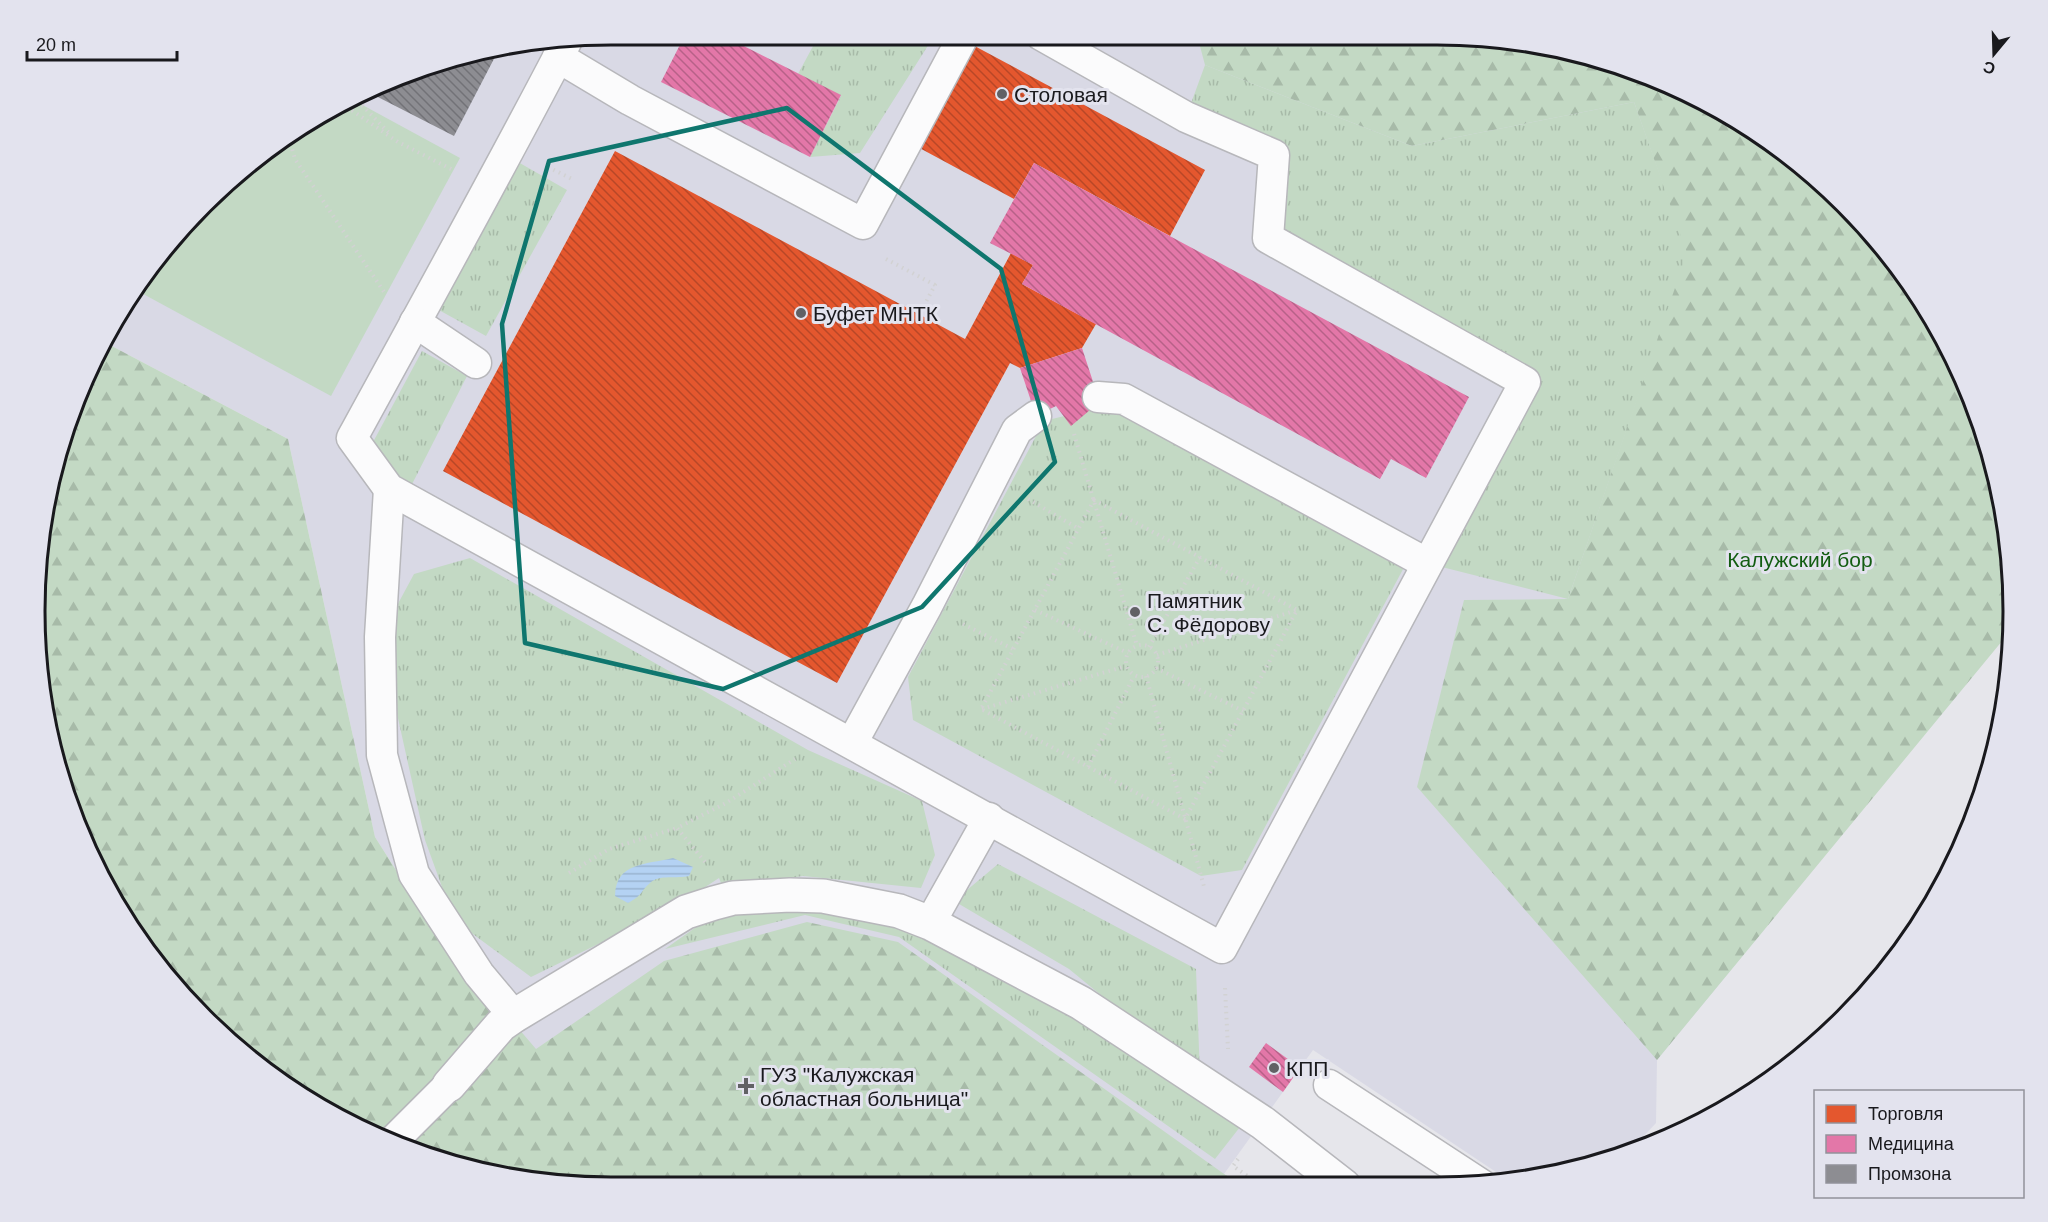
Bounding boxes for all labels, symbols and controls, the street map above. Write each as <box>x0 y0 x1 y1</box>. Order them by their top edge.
scale bar <box>27 24 177 62</box>
north arrow <box>1964 24 2024 84</box>
text: 20 m <box>36 35 76 55</box>
text: С <box>1981 58 1998 78</box>
place label: Столовая <box>1014 83 1108 106</box>
marker: Столовая <box>995 87 1009 101</box>
place label: Буфет МНТК <box>813 302 939 325</box>
marker: Буфет МНТК <box>794 306 808 320</box>
park label: Калужский бор <box>1727 548 1873 571</box>
place label: Памятник С. Фёдорову <box>1147 589 1270 636</box>
marker: Памятник С. Фёдорову <box>1128 605 1142 619</box>
place label: КПП <box>1286 1057 1328 1080</box>
marker: КПП <box>1267 1061 1281 1075</box>
place label: ГУЗ "Калужская областная больница" <box>760 1063 968 1110</box>
marker: ГУЗ "Калужская областная больница" <box>737 1077 755 1095</box>
legend <box>1814 1090 2024 1198</box>
text: Торговля <box>1868 1104 1943 1124</box>
text: Медицина <box>1868 1134 1955 1154</box>
text: Промзона <box>1868 1164 1952 1184</box>

